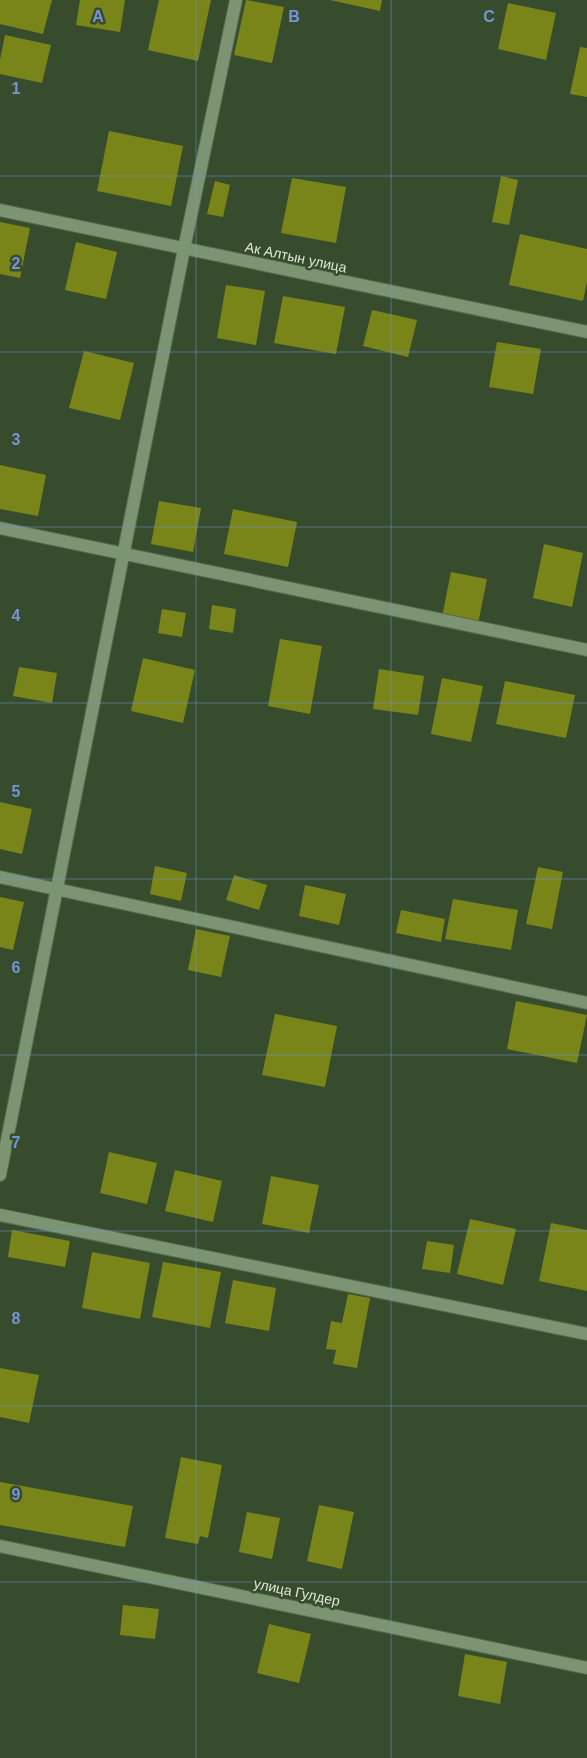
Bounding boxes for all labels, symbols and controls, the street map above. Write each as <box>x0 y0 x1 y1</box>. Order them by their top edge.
text: A <box>92 8 104 25</box>
text: B <box>288 8 300 25</box>
text: C <box>483 8 495 25</box>
text: 1 <box>12 80 21 97</box>
street label: Ак Алтын улица <box>244 238 348 276</box>
text: 2 <box>12 255 21 272</box>
text: 3 <box>12 431 21 448</box>
text: 4 <box>12 607 21 624</box>
text: 5 <box>12 783 21 800</box>
text: 6 <box>12 959 21 976</box>
text: 7 <box>12 1134 21 1151</box>
text: 8 <box>12 1310 21 1327</box>
text: 9 <box>12 1486 21 1503</box>
street label: улица Гулдер <box>252 1575 342 1609</box>

